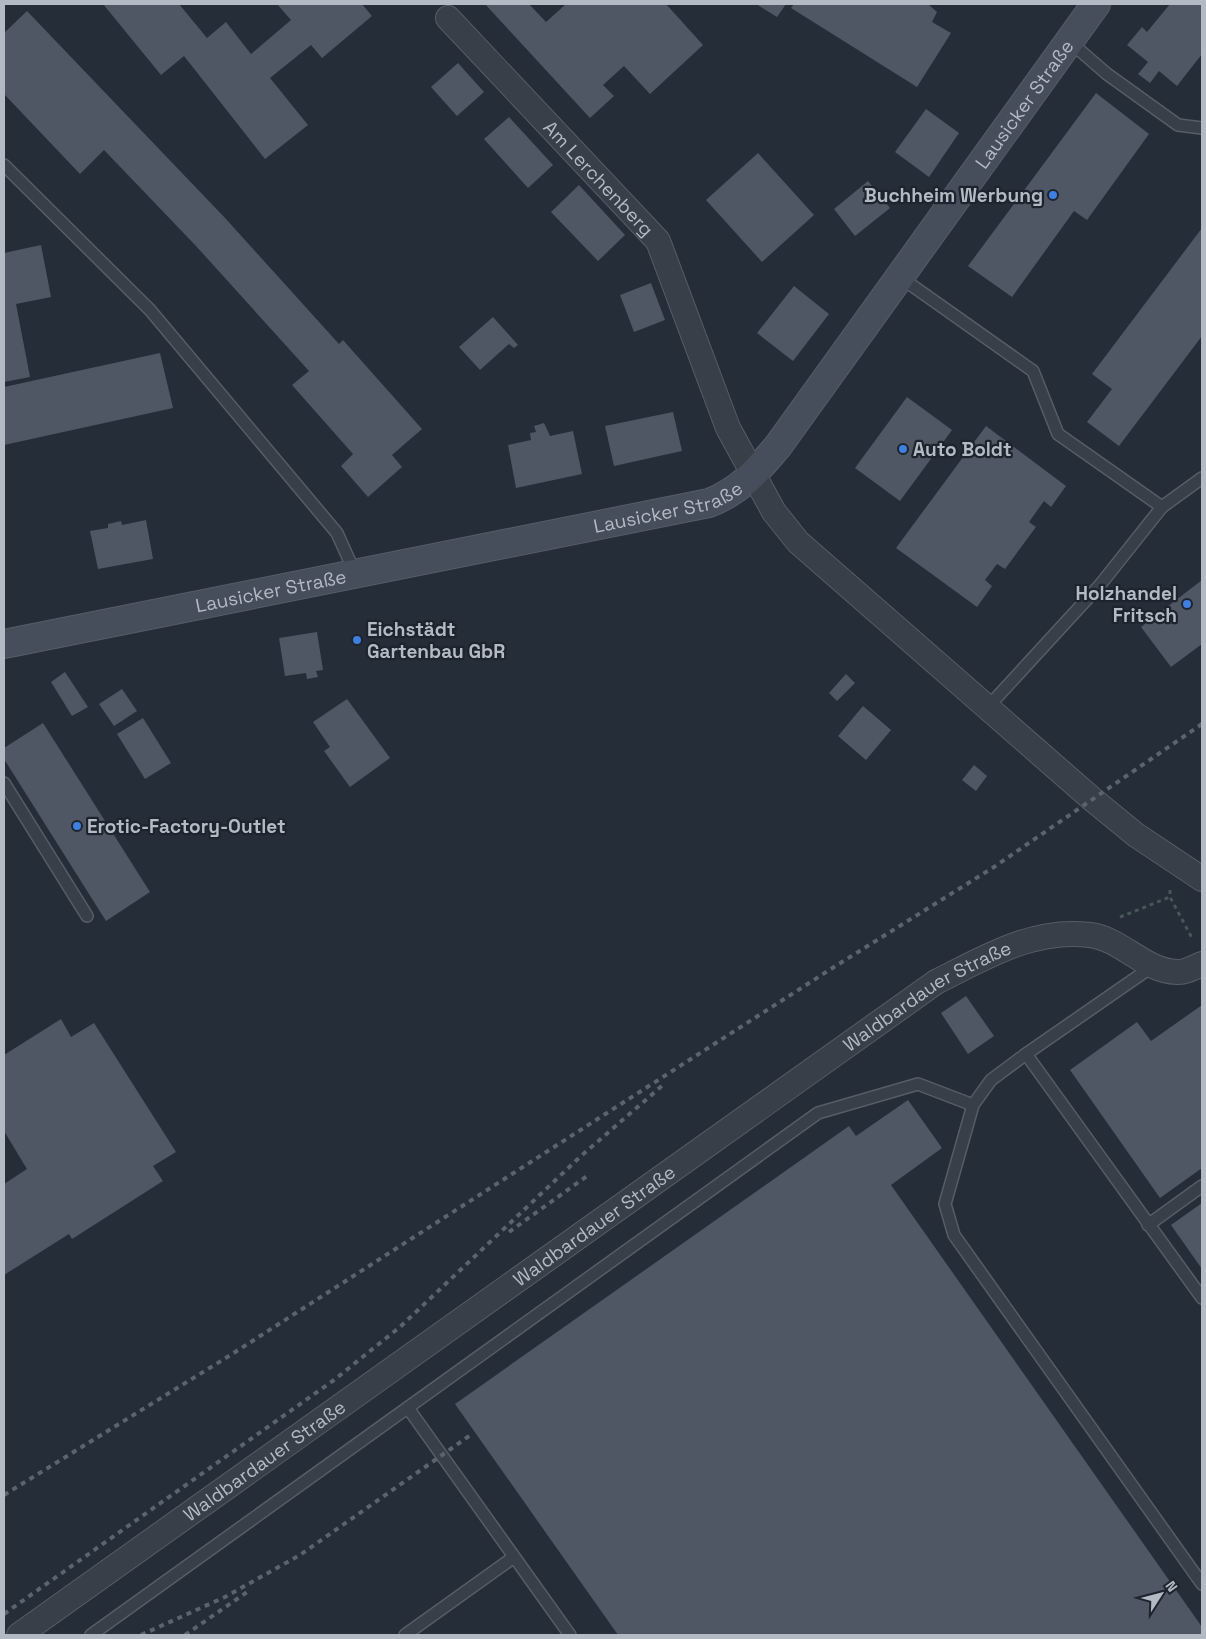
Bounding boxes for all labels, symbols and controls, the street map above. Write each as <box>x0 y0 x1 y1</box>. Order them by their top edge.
street label: Lausicker Straße <box>970 35 1079 174</box>
street label: Am Lerchenberg <box>538 115 659 242</box>
place label: Buchheim Werbung <box>864 183 1043 208</box>
marker: Buchheim Werbung <box>1047 189 1059 201</box>
place label: Auto Boldt <box>913 437 1012 462</box>
marker: Auto Boldt <box>897 443 909 455</box>
street label: Lausicker Straße <box>591 476 748 539</box>
street label: Lausicker Straße <box>193 564 348 618</box>
place label: Holzhandel Fritsch <box>1075 581 1177 628</box>
marker: Holzhandel Fritsch <box>1181 598 1193 610</box>
place label: Eichstädt Gartenbau GbR <box>367 617 505 664</box>
marker: Eichstädt Gartenbau GbR <box>351 634 363 646</box>
place label: Erotic-Factory-Outlet <box>87 814 286 839</box>
marker: Erotic-Factory-Outlet <box>71 820 83 832</box>
street label: Waldbardauer Straße <box>838 935 1015 1057</box>
street label: Waldbardauer Straße <box>508 1160 680 1292</box>
street label: Waldbardauer Straße <box>178 1394 351 1527</box>
north arrow <box>1136 1569 1186 1619</box>
text: N <box>1161 1577 1182 1595</box>

